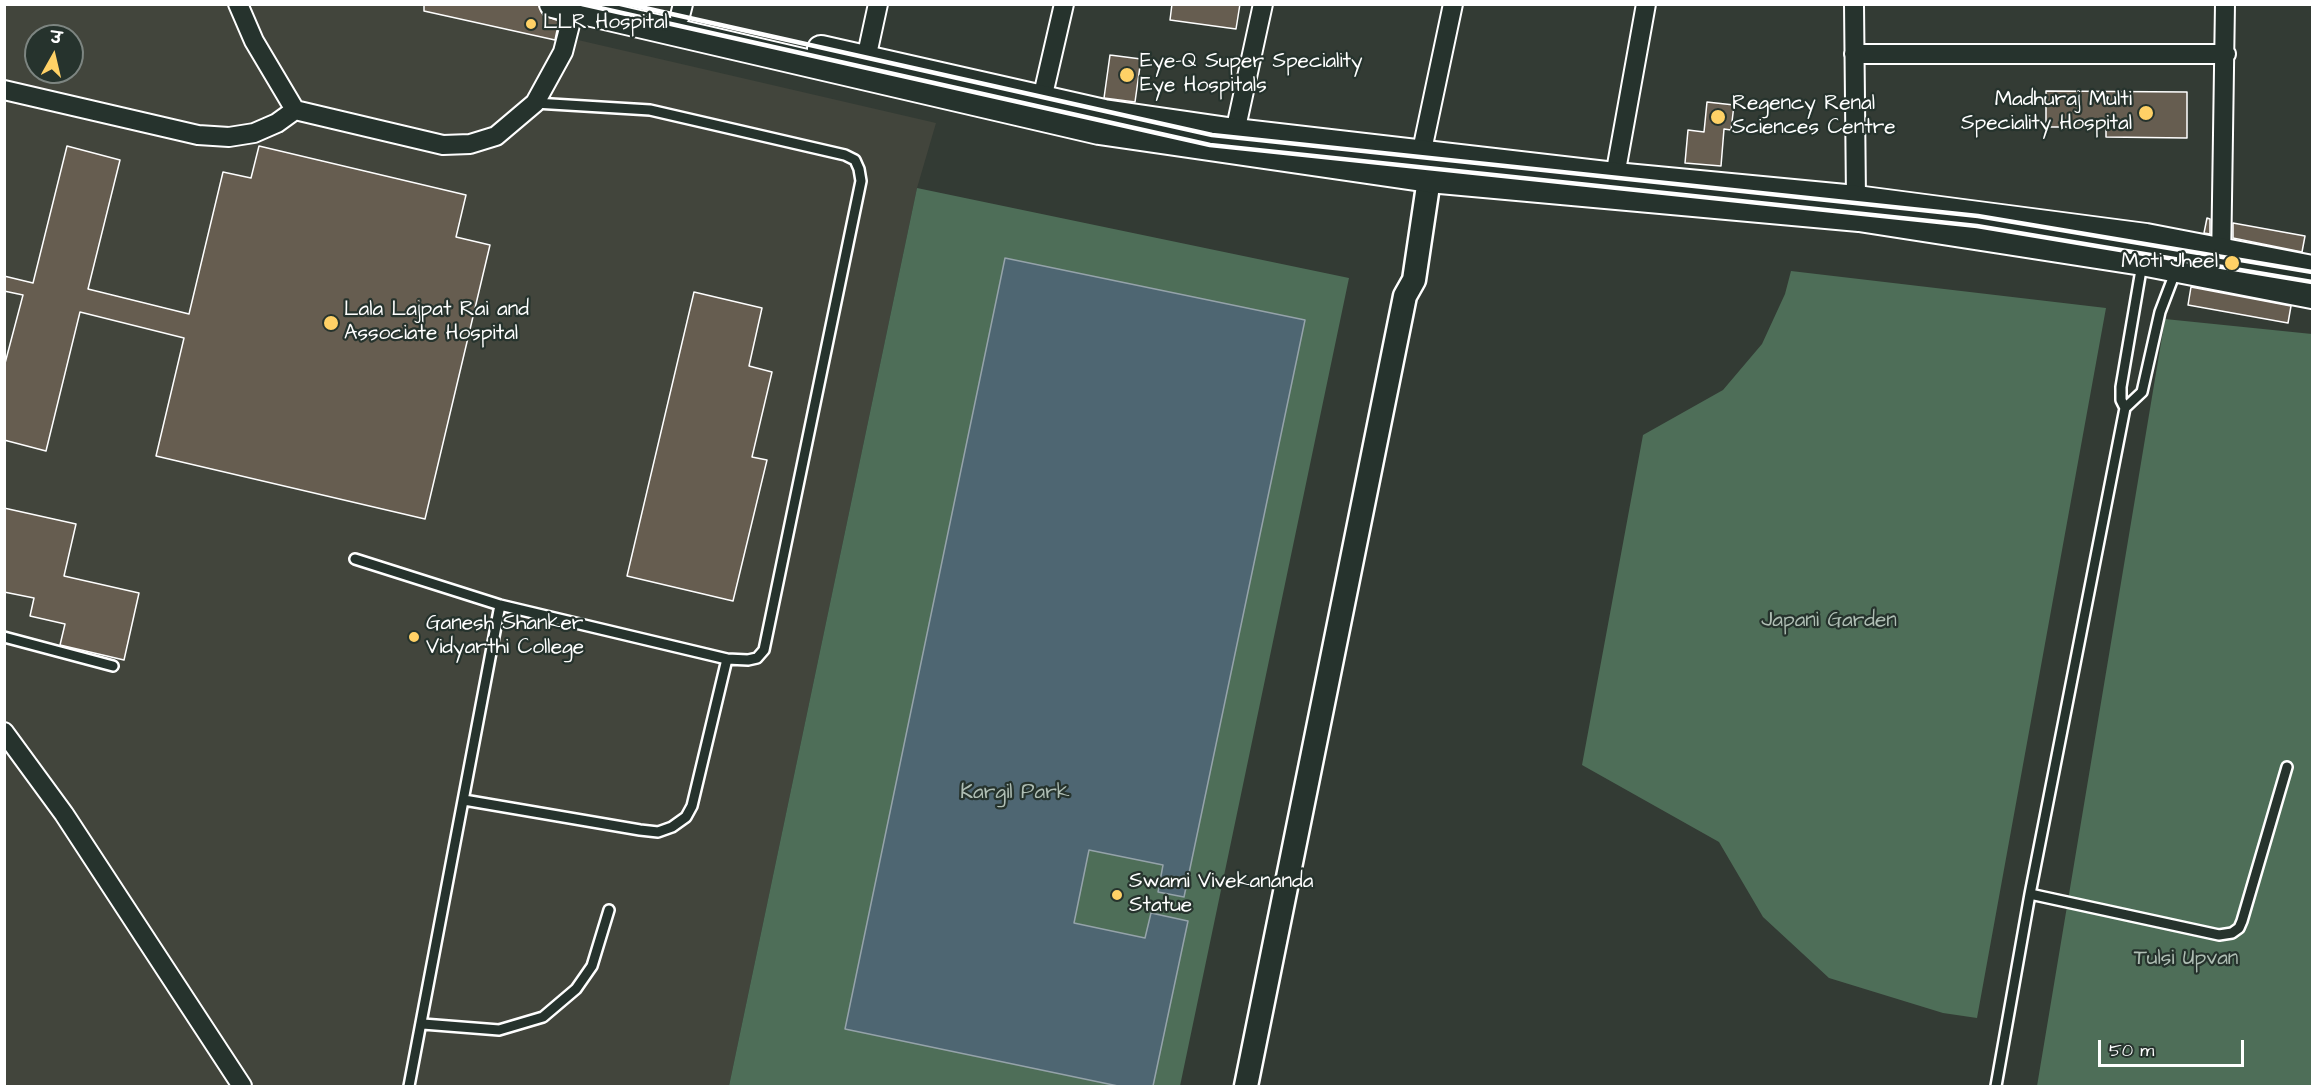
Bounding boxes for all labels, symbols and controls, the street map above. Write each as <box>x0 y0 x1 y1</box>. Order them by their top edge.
place label: LLR Hospital <box>543 11 668 37</box>
marker: LLR Hospital <box>524 17 538 31</box>
north arrow <box>24 24 84 84</box>
text: उ <box>49 27 63 50</box>
place label: Eye-Q Super Speciality Eye Hospitals <box>1140 50 1363 100</box>
marker: Eye-Q Super Speciality Eye Hospitals <box>1118 66 1136 84</box>
place label: Madhuraj Multi Speciality Hospital <box>1961 88 2132 138</box>
place label: Regency Renal Sciences Centre <box>1732 92 1896 142</box>
marker: Madhuraj Multi Speciality Hospital <box>2137 104 2155 122</box>
marker: Regency Renal Sciences Centre <box>1709 108 1727 126</box>
place label: Moti Jheel <box>2121 250 2218 276</box>
marker: Moti Jheel <box>2223 254 2241 272</box>
place label: Lala Lajpat Rai and Associate Hospital <box>344 298 529 348</box>
marker: Lala Lajpat Rai and Associate Hospital <box>322 314 340 332</box>
park label: Japani Garden <box>1761 609 1897 635</box>
place label: Ganesh Shanker Vidyarthi College <box>426 612 584 662</box>
marker: Ganesh Shanker Vidyarthi College <box>407 630 421 644</box>
park label: Kargil Park <box>960 781 1070 807</box>
place label: Swami Vivekananda Statue <box>1129 870 1313 920</box>
marker: Swami Vivekananda Statue <box>1110 888 1124 902</box>
park label: Tulsi Upvan <box>2134 947 2238 973</box>
scale bar <box>2101 1028 2246 1066</box>
text: 50 m <box>2109 1038 2154 1063</box>

